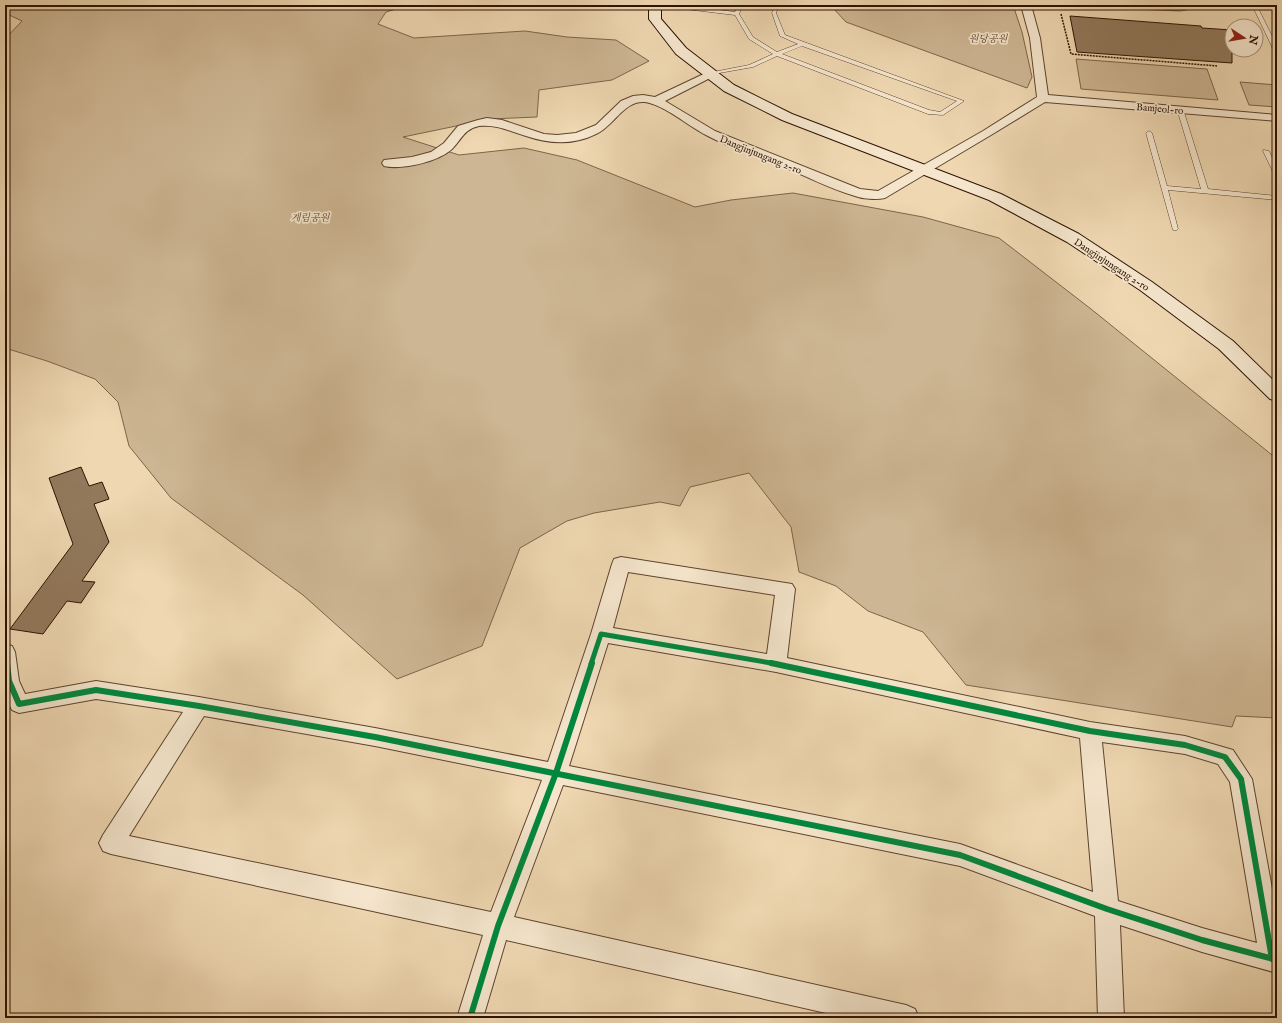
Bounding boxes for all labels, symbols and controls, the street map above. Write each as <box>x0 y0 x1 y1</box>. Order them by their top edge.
north arrow <box>1224 18 1264 58</box>
park label: 원당공원 <box>969 33 1009 46</box>
text: N <box>1245 33 1261 46</box>
street label: Bamjeol-ro <box>1136 101 1185 118</box>
street label: Dangjinjungang 2-ro <box>717 133 804 178</box>
park label: 계림공원 <box>291 212 331 225</box>
street label: Dangjinjungang 2-ro <box>1071 236 1152 295</box>

